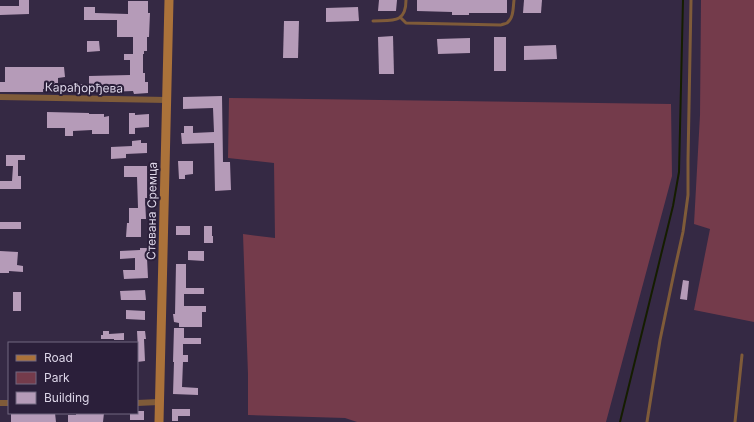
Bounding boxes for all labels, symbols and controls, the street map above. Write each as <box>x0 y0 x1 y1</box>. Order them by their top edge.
street label: Карађорђева <box>45 79 123 96</box>
street label: Стевана Сремца <box>143 162 160 260</box>
legend <box>8 342 138 414</box>
text: Road <box>44 350 73 365</box>
text: Park <box>44 370 70 385</box>
text: Building <box>44 390 89 405</box>

